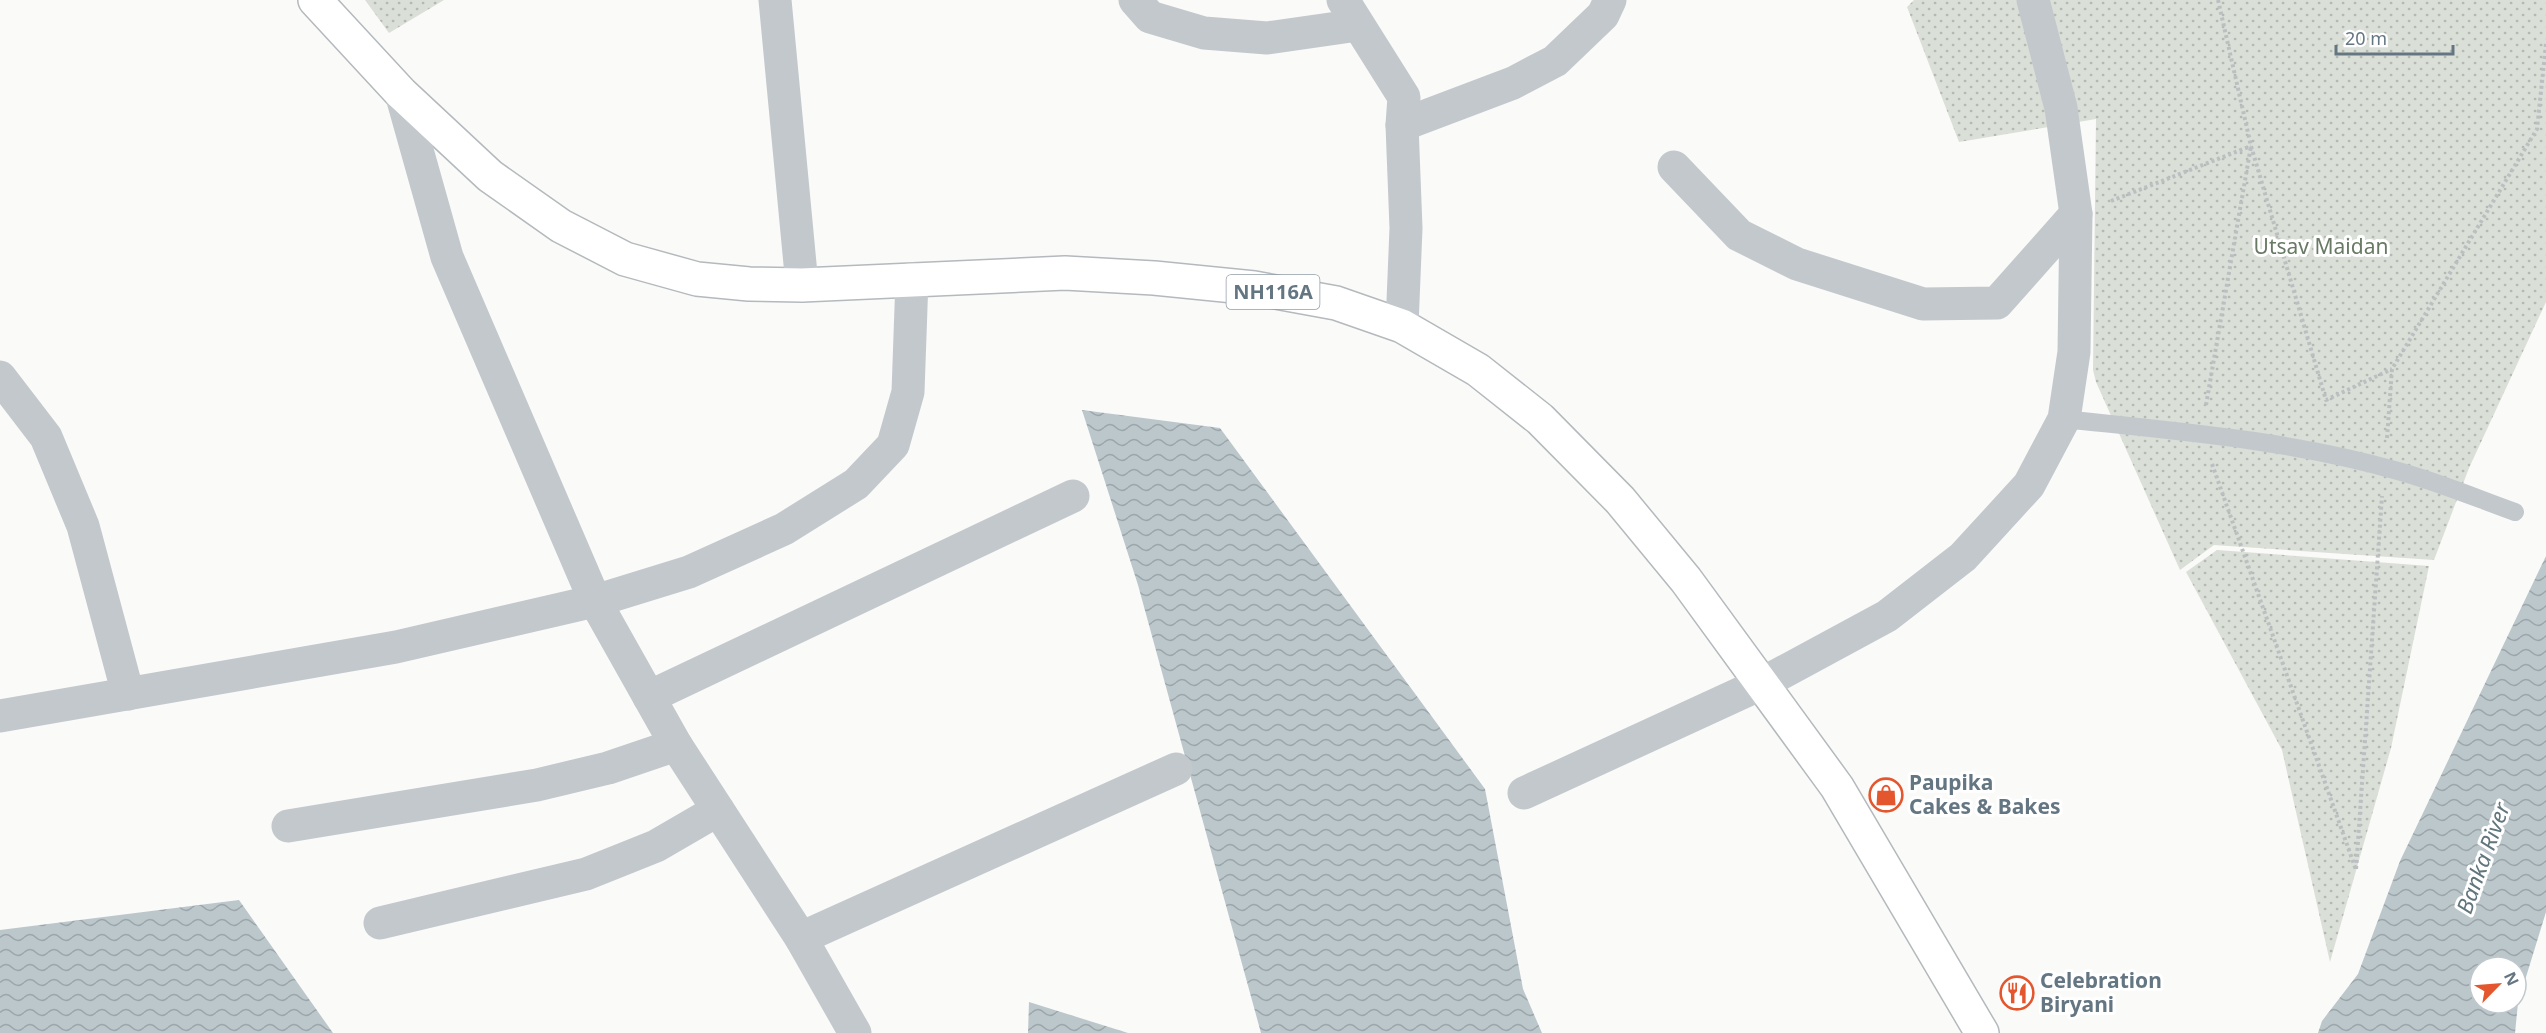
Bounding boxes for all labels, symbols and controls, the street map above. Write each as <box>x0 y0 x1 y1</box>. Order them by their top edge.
scale bar <box>2336 18 2453 56</box>
text: 20 m <box>2345 26 2387 50</box>
park label: Utsav Maidan <box>2254 232 2388 260</box>
road number: NH116A <box>1226 275 1320 309</box>
place label: Paupika Cakes & Bakes <box>1909 768 2060 820</box>
shop icon: Paupika Cakes & Bakes <box>1868 777 1904 813</box>
water label: Banka River <box>2448 797 2516 917</box>
north arrow <box>2468 955 2528 1015</box>
place label: Celebration Biryani <box>2040 966 2162 1018</box>
text: N <box>2499 968 2524 989</box>
restaurant icon: Celebration Biryani <box>1999 975 2035 1011</box>

